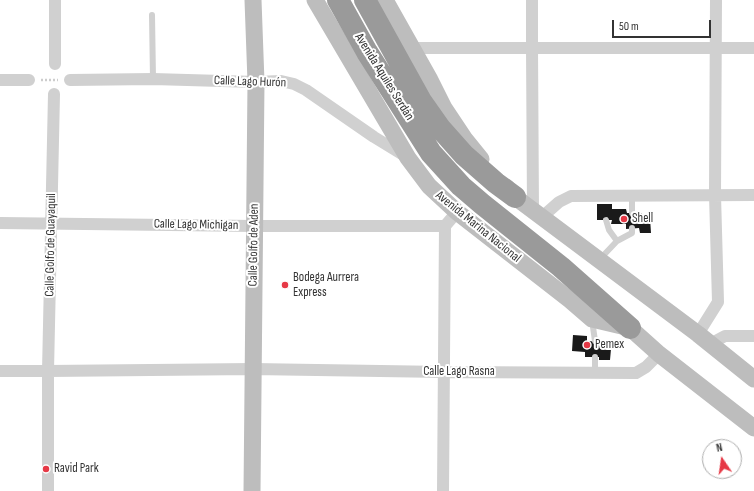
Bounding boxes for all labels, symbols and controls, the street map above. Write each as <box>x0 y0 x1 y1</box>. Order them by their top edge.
scale bar <box>614 12 713 38</box>
text: 50 m <box>619 19 639 34</box>
street label: Avenida Aquiles Serdán <box>351 31 417 123</box>
street label: Calle Lago Hurón <box>214 73 286 91</box>
street label: Avenida Marina Nacional <box>432 188 524 266</box>
street label: Calle Golfo de Guayaquil <box>42 193 60 297</box>
street label: Calle Golfo de Aden <box>245 203 263 287</box>
place label: Shell <box>632 211 653 227</box>
marker: Shell <box>619 214 629 224</box>
street label: Calle Lago Michigan <box>154 216 238 234</box>
place label: Bodega Aurrera Express <box>293 270 359 301</box>
marker: Bodega Aurrera Express <box>280 280 290 290</box>
place label: Pemex <box>595 337 624 353</box>
marker: Pemex <box>582 340 592 350</box>
street label: Calle Lago Rasna <box>423 364 495 380</box>
north arrow <box>702 439 742 479</box>
text: N <box>715 441 724 455</box>
place label: Ravid Park <box>54 461 99 477</box>
marker: Ravid Park <box>41 464 51 474</box>

